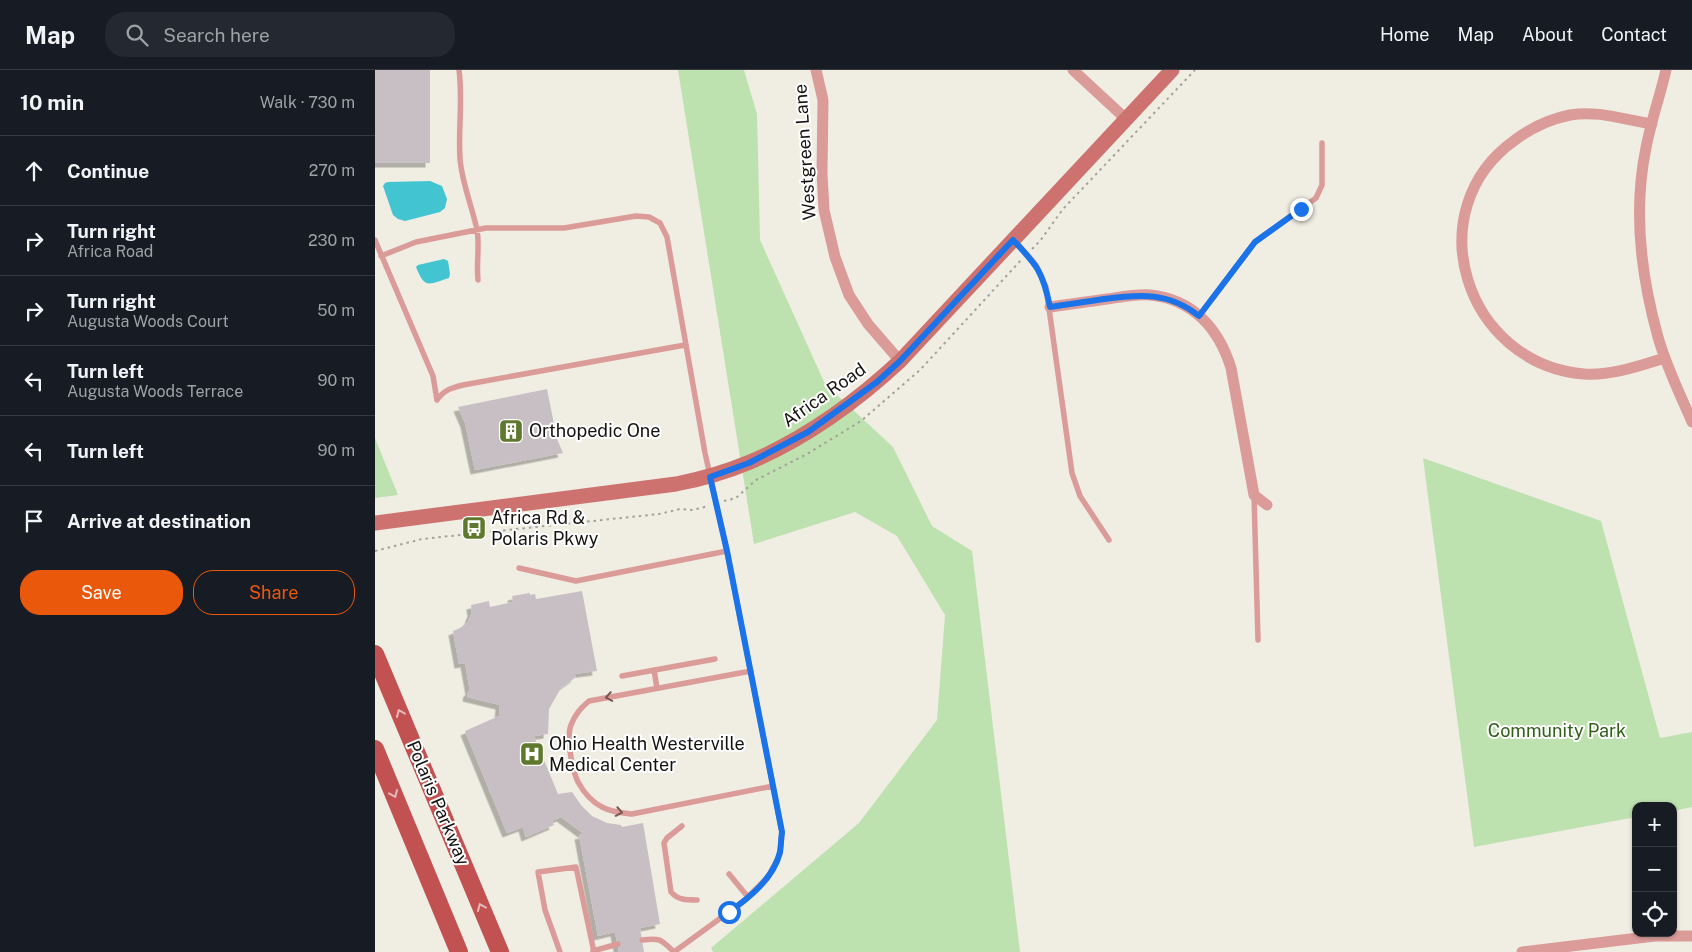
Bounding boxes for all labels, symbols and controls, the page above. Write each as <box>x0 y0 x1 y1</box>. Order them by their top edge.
search box <box>105 12 455 57</box>
text: Map <box>25 21 75 49</box>
icon: search <box>123 21 151 49</box>
text: Search here <box>163 24 270 46</box>
text: Home <box>1380 24 1430 45</box>
text: Map <box>1458 24 1494 45</box>
text: About <box>1522 24 1573 45</box>
text: Contact <box>1601 24 1667 45</box>
street label: Westgreen Lane <box>789 83 820 221</box>
text: 10 min <box>20 90 84 115</box>
text: Walk · 730 m <box>260 93 355 112</box>
icon: ahead <box>20 157 48 185</box>
text: Continue <box>67 160 149 182</box>
text: 270 m <box>309 161 355 180</box>
route end <box>1290 198 1313 221</box>
text: Turn right <box>67 220 156 242</box>
icon: right <box>20 227 48 255</box>
text: 230 m <box>308 231 355 250</box>
text: Africa Road <box>67 242 153 261</box>
text: Turn right <box>67 290 156 312</box>
icon: right <box>20 297 48 325</box>
text: 50 m <box>317 301 355 320</box>
text: Augusta Woods Court <box>67 312 229 331</box>
street label: Africa Road <box>778 358 870 431</box>
text: Turn left <box>67 360 144 382</box>
icon: left <box>20 367 48 395</box>
text: 90 m <box>318 371 355 390</box>
text: Augusta Woods Terrace <box>67 382 243 401</box>
building icon: Orthopedic One <box>498 418 524 444</box>
place label: Orthopedic One <box>529 420 660 441</box>
icon: left <box>20 437 48 465</box>
text: Turn left <box>67 440 144 462</box>
text: 90 m <box>318 441 355 460</box>
icon: arrive <box>20 507 48 535</box>
place label: Africa Rd & Polaris Pkwy <box>491 507 599 549</box>
text: Arrive at destination <box>67 510 251 532</box>
bus stop icon: Africa Rd & Polaris Pkwy <box>461 515 487 541</box>
button: Save <box>20 570 183 615</box>
button: Share <box>193 570 355 615</box>
one-way arrow <box>605 692 614 702</box>
one-way arrow <box>395 709 406 718</box>
park label: Community Park <box>1488 720 1626 741</box>
place label: Ohio Health Westerville Medical Center <box>549 733 745 775</box>
street label: Polaris Parkway <box>403 737 474 869</box>
hospital icon: Ohio Health Westerville Medical Center <box>519 741 545 767</box>
one-way arrow <box>387 789 398 798</box>
map controls <box>1632 802 1677 937</box>
button: + <box>1632 802 1677 847</box>
one-way arrow <box>615 806 624 816</box>
button: − <box>1632 847 1677 892</box>
button: locate <box>1632 892 1677 937</box>
route start <box>718 901 741 924</box>
one-way arrow <box>477 903 487 912</box>

